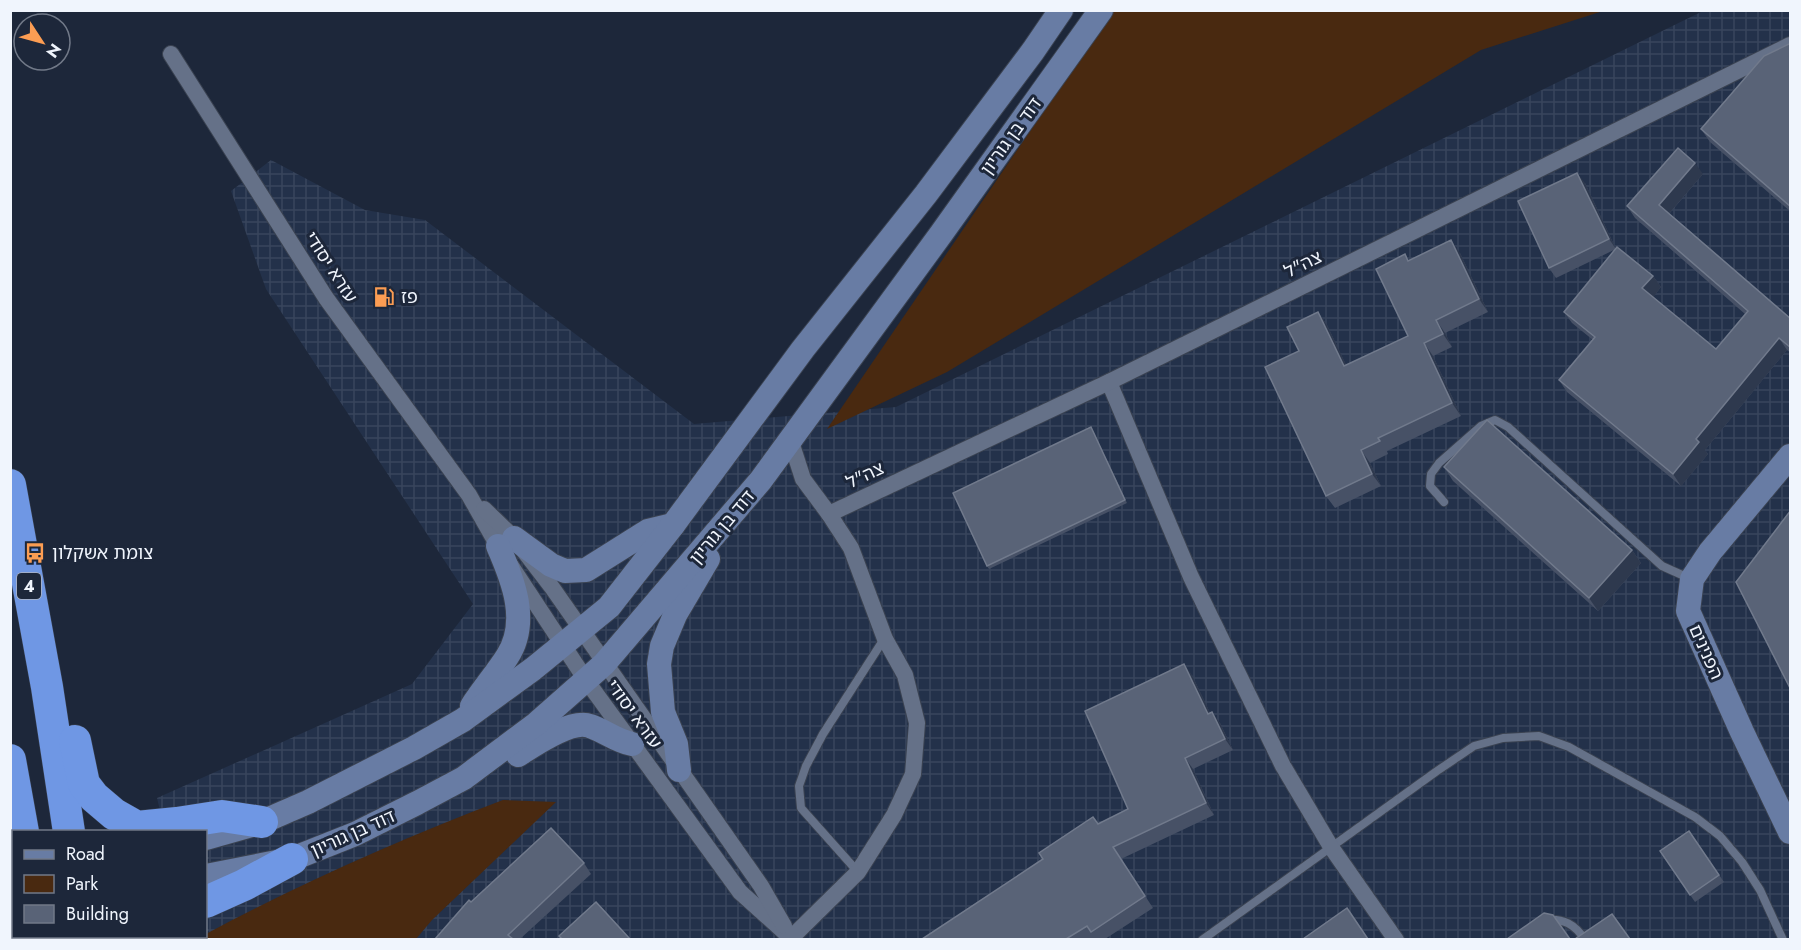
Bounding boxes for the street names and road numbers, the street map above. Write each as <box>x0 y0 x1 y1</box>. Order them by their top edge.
street label: דוד בן גוריון <box>974 92 1048 180</box>
street label: עזרא יסודי <box>298 226 364 308</box>
street label: צה"ל <box>1280 244 1326 284</box>
street label: צה"ל <box>842 455 888 495</box>
street label: דוד בן גוריון <box>683 484 761 570</box>
road number: 4 <box>17 573 41 599</box>
street label: הפנינים <box>1682 620 1730 684</box>
street label: עזרא יסודי <box>600 674 668 754</box>
street label: דוד בן גוריון <box>307 803 400 863</box>

